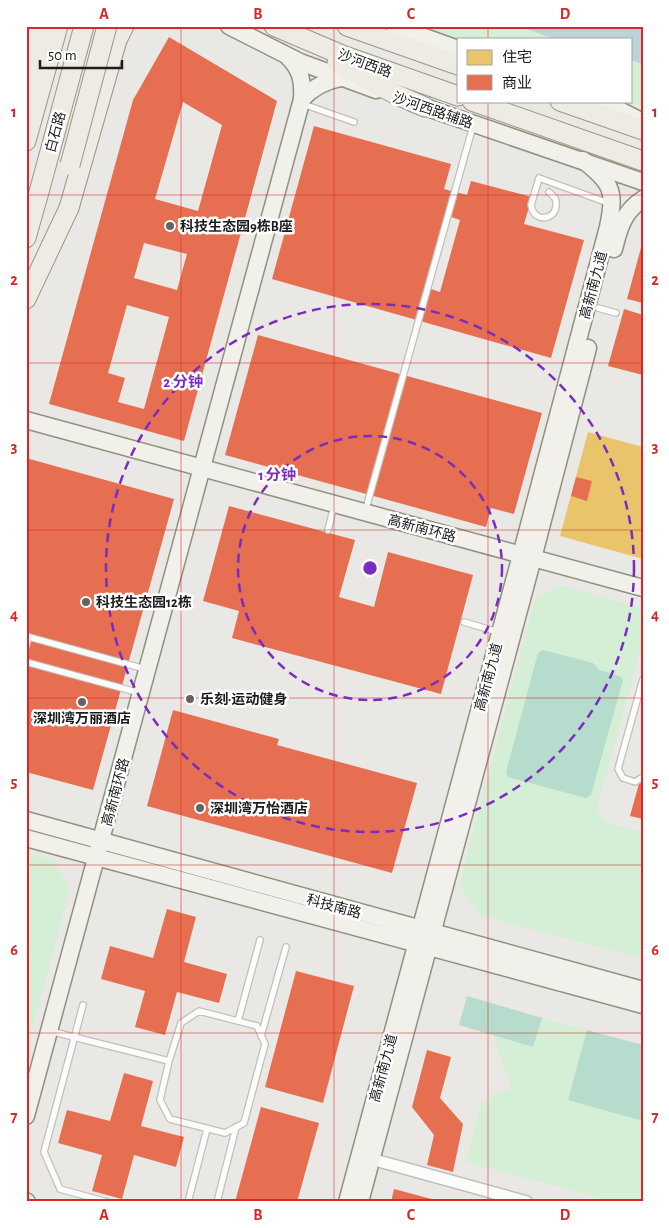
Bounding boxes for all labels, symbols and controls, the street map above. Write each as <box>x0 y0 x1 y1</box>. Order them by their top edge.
text: A <box>99 6 109 22</box>
text: B <box>253 6 263 22</box>
text: C <box>407 6 416 22</box>
text: D <box>560 6 571 22</box>
scale bar <box>40 38 122 70</box>
legend <box>457 38 632 102</box>
street label: 沙河西路 <box>336 47 394 80</box>
text: 50 m <box>48 48 77 63</box>
text: 住宅 <box>502 49 532 65</box>
text: 商业 <box>502 75 532 91</box>
street label: 沙河西路辅路 <box>391 90 475 131</box>
text: 1 <box>11 104 17 120</box>
text: 1 <box>652 104 658 120</box>
street label: 白石路 <box>43 110 68 154</box>
place label: 科技生态园9栋B座 <box>180 218 293 234</box>
marker: 科技生态园9栋B座 <box>164 220 176 232</box>
street label: 高新南九道 <box>577 249 610 321</box>
text: 2 <box>10 272 18 288</box>
text: 2 <box>651 272 659 288</box>
text: 2 分钟 <box>163 374 203 390</box>
text: 3 <box>11 439 18 455</box>
text: 3 <box>652 439 659 455</box>
text: 1 分钟 <box>258 467 296 483</box>
street label: 高新南环路 <box>386 512 458 545</box>
centre of rings <box>361 559 379 577</box>
place label: 科技生态园12栋 <box>96 594 192 610</box>
marker: 科技生态园12栋 <box>80 596 92 608</box>
text: 4 <box>10 607 18 623</box>
text: 4 <box>651 607 659 623</box>
street label: 高新南九道 <box>472 641 505 713</box>
place label: 乐刻·运动健身 <box>200 691 287 707</box>
marker: 乐刻·运动健身 <box>184 693 196 705</box>
marker: 深圳湾万丽酒店 <box>76 696 88 708</box>
place label: 深圳湾万丽酒店 <box>33 710 131 726</box>
street label: 高新南环路 <box>99 756 132 828</box>
text: 5 <box>11 774 18 790</box>
text: 5 <box>652 774 659 790</box>
place label: 深圳湾万怡酒店 <box>210 800 308 816</box>
marker: 深圳湾万怡酒店 <box>194 802 206 814</box>
street label: 科技南路 <box>305 892 363 921</box>
text: 6 <box>10 942 18 958</box>
text: 6 <box>651 942 659 958</box>
street label: 高新南九道 <box>367 1032 400 1104</box>
text: 7 <box>11 1109 18 1125</box>
text: 7 <box>652 1109 659 1125</box>
text: A <box>99 1207 109 1223</box>
text: B <box>253 1207 263 1223</box>
text: C <box>407 1207 416 1223</box>
text: D <box>560 1207 571 1223</box>

